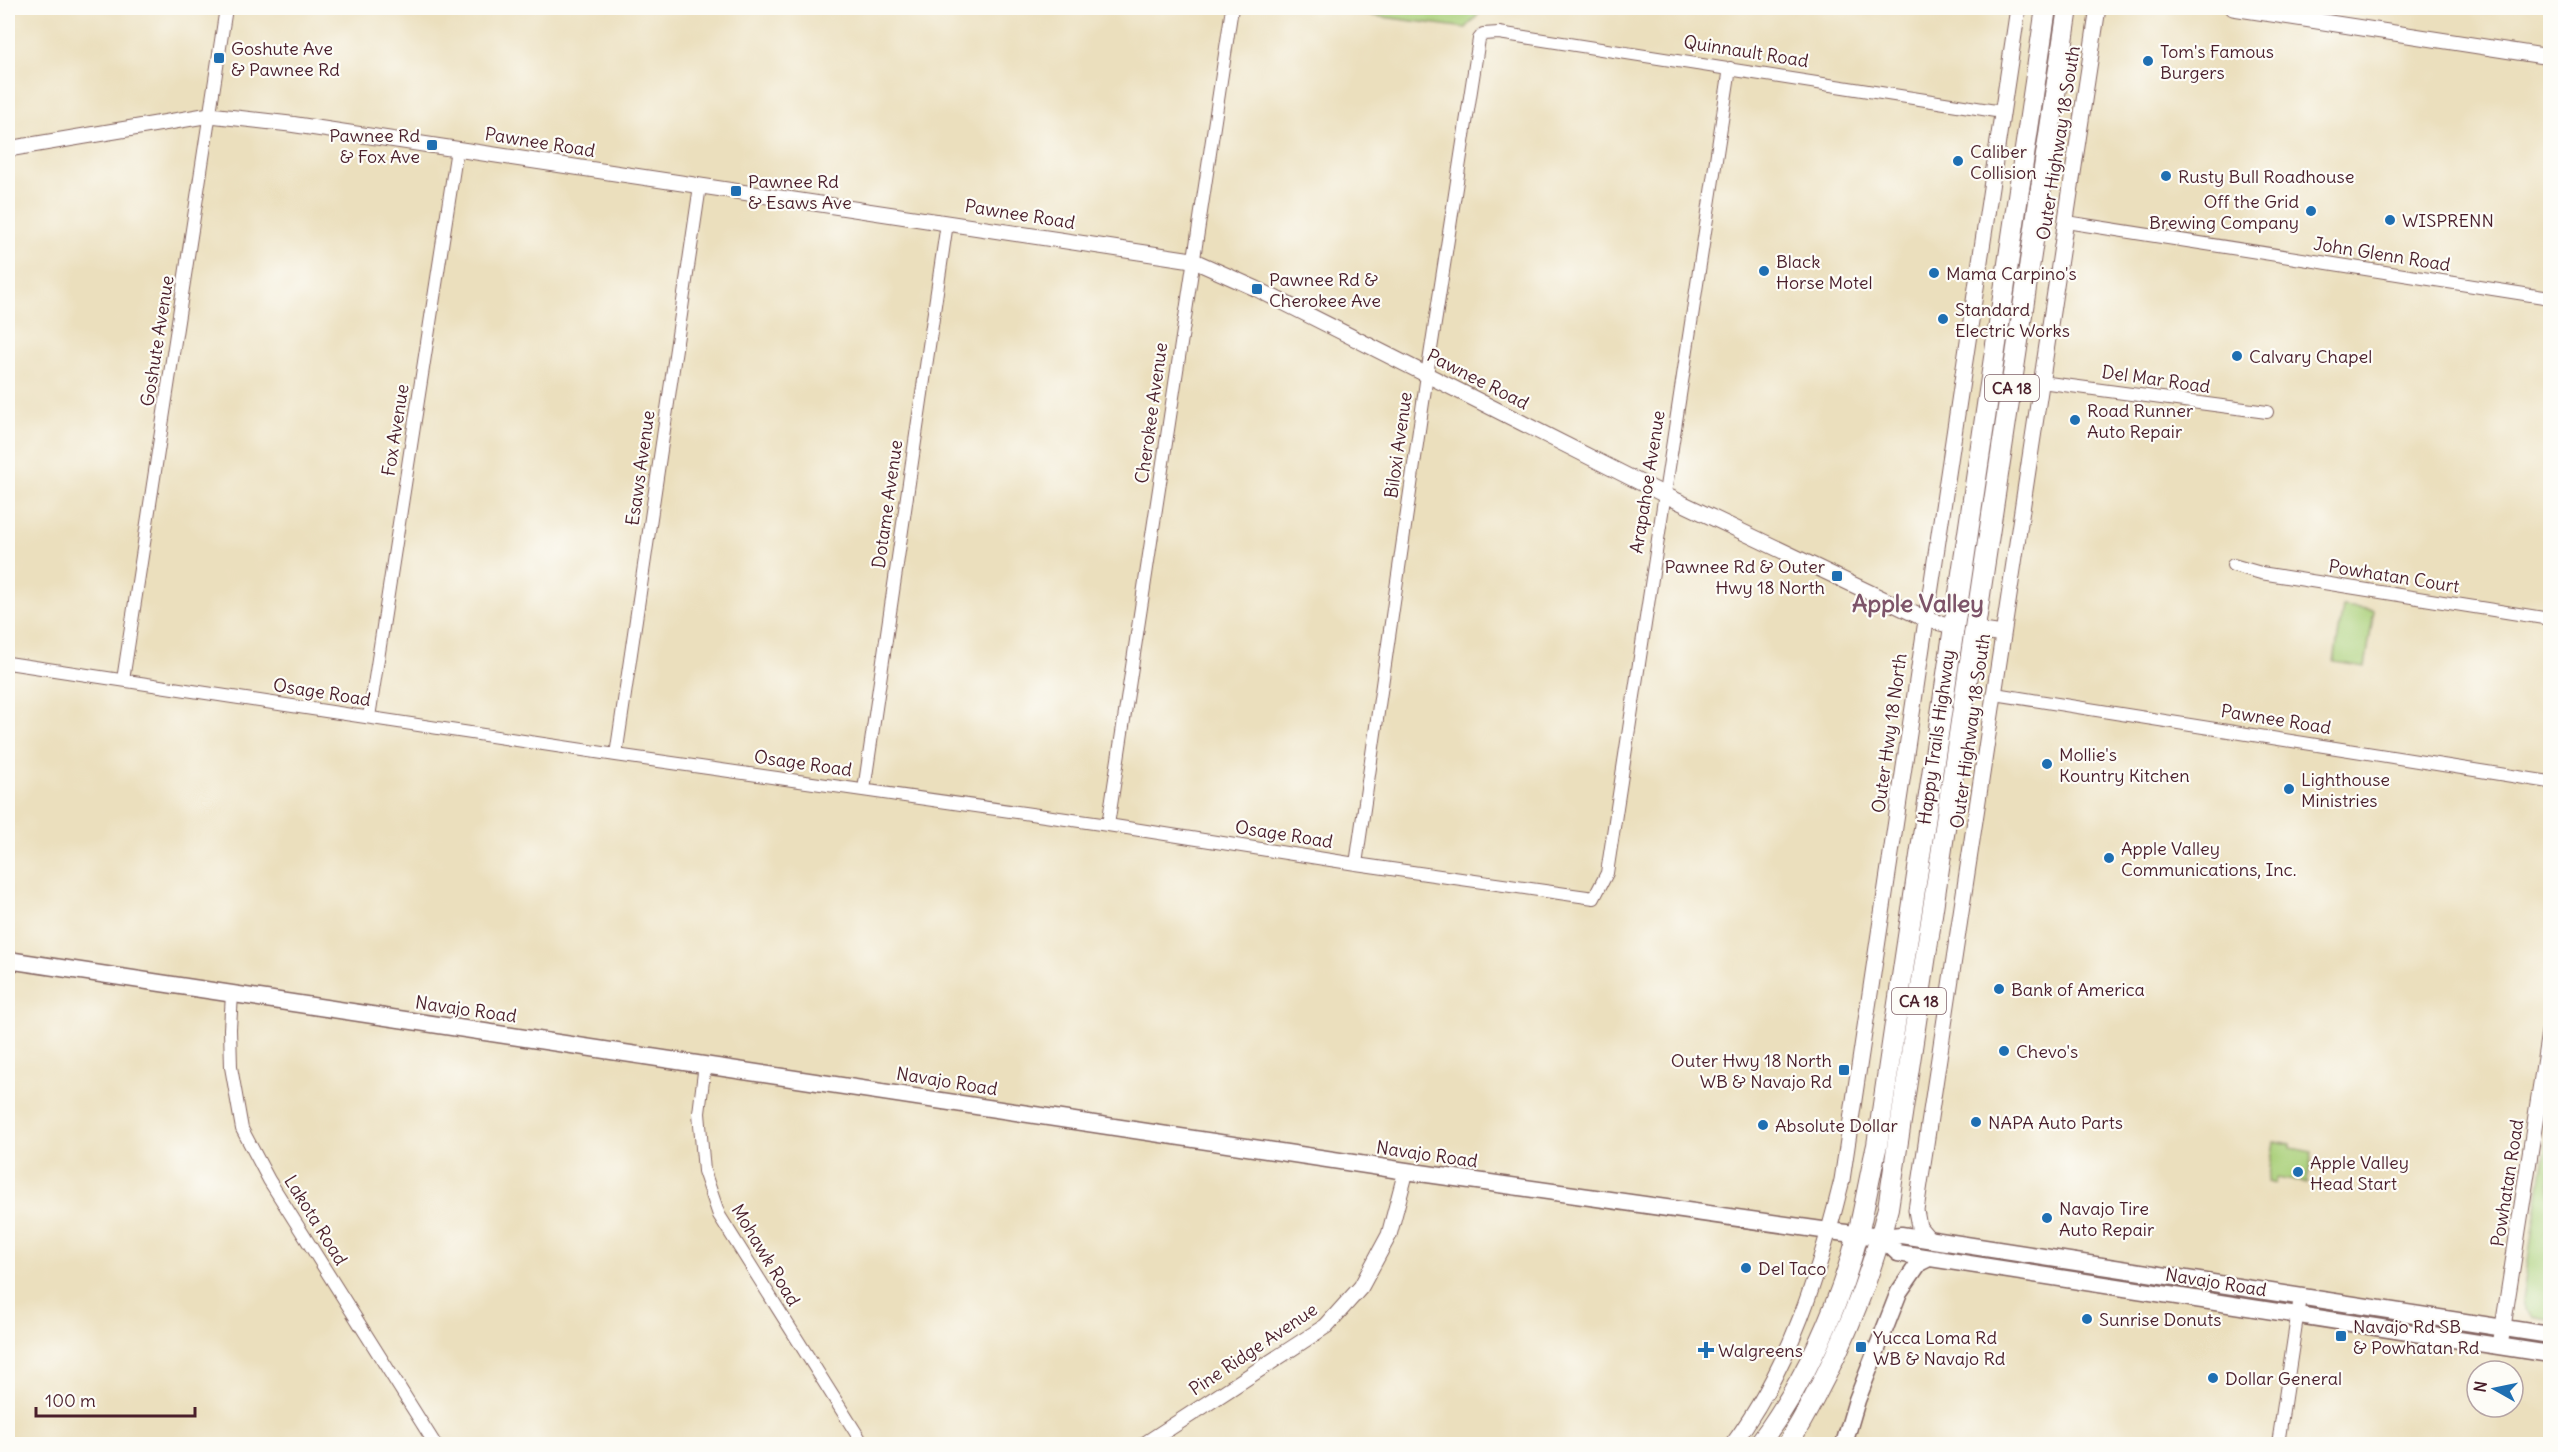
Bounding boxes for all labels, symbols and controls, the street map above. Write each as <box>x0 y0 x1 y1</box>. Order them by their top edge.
street label: Quinnault Road <box>1682 30 1811 72</box>
place label: Goshute Ave & Pawnee Rd <box>231 37 340 81</box>
place label: Tom's Famous Burgers <box>2160 40 2274 84</box>
street label: Outer Highway 18 South <box>2031 44 2085 242</box>
marker: Goshute Ave & Pawnee Rd <box>212 51 226 65</box>
marker: Tom's Famous Burgers <box>2141 54 2155 68</box>
street label: Pawnee Road <box>483 122 597 162</box>
place label: Pawnee Rd & Fox Ave <box>329 124 420 168</box>
marker: Pawnee Rd & Fox Ave <box>425 138 439 152</box>
place label: Caliber Collision <box>1970 140 2037 184</box>
marker: Caliber Collision <box>1951 154 1965 168</box>
place label: Rusty Bull Roadhouse <box>2178 165 2354 188</box>
marker: Rusty Bull Roadhouse <box>2159 169 2173 183</box>
place label: Pawnee Rd & Esaws Ave <box>748 170 852 214</box>
marker: Pawnee Rd & Esaws Ave <box>729 184 743 198</box>
place label: Off the Grid Brewing Company <box>2149 190 2299 234</box>
street label: Pawnee Road <box>963 194 1077 234</box>
marker: Off the Grid Brewing Company <box>2304 204 2318 218</box>
place label: WISPRENN <box>2402 209 2494 232</box>
marker: WISPRENN <box>2383 213 2397 227</box>
street label: John Glenn Road <box>2312 232 2453 276</box>
place label: Black Horse Motel <box>1776 250 1873 294</box>
place label: Mama Carpino's <box>1946 262 2077 285</box>
marker: Black Horse Motel <box>1757 264 1771 278</box>
marker: Mama Carpino's <box>1927 266 1941 280</box>
place label: Pawnee Rd & Cherokee Ave <box>1269 268 1381 312</box>
street label: Goshute Avenue <box>135 274 179 408</box>
marker: Pawnee Rd & Cherokee Ave <box>1250 282 1264 296</box>
place label: Standard Electric Works <box>1955 298 2070 342</box>
marker: Standard Electric Works <box>1936 312 1950 326</box>
street label: Cherokee Avenue <box>1130 341 1172 485</box>
street label: Pawnee Road <box>1423 344 1533 415</box>
place label: Calvary Chapel <box>2249 345 2372 368</box>
marker: Calvary Chapel <box>2230 349 2244 363</box>
street label: Del Mar Road <box>2100 360 2212 398</box>
road number: CA 18 <box>1985 375 2039 401</box>
street label: Fox Avenue <box>376 382 414 478</box>
street label: Biloxi Avenue <box>1379 390 1417 500</box>
place label: Road Runner Auto Repair <box>2087 399 2194 443</box>
street label: Esaws Avenue <box>621 409 659 527</box>
street label: Arapahoe Avenue <box>1624 409 1670 555</box>
marker: Road Runner Auto Repair <box>2068 413 2082 427</box>
street label: Dotame Avenue <box>867 438 907 570</box>
street label: Powhatan Court <box>2327 554 2461 598</box>
place label: Pawnee Rd & Outer Hwy 18 North <box>1664 555 1826 599</box>
marker: Pawnee Rd & Outer Hwy 18 North <box>1830 569 1844 583</box>
district label: Apple Valley <box>1852 588 1984 618</box>
street label: Outer Highway 18 South <box>1945 632 1995 830</box>
street label: Happy Trails Highway <box>1912 648 1960 826</box>
street label: Outer Hwy 18 North <box>1866 652 1912 814</box>
street label: Osage Road <box>272 673 373 711</box>
street label: Pawnee Road <box>2219 699 2333 739</box>
place label: Mollie's Kountry Kitchen <box>2059 743 2190 787</box>
street label: Osage Road <box>753 745 854 781</box>
marker: Mollie's Kountry Kitchen <box>2040 757 2054 771</box>
place label: Lighthouse Ministries <box>2301 768 2390 812</box>
marker: Lighthouse Ministries <box>2282 782 2296 796</box>
street label: Osage Road <box>1234 815 1335 853</box>
place label: Apple Valley Communications, Inc. <box>2121 837 2296 881</box>
marker: Apple Valley Communications, Inc. <box>2102 851 2116 865</box>
place label: Bank of America <box>2011 978 2145 1001</box>
marker: Bank of America <box>1992 982 2006 996</box>
road number: CA 18 <box>1892 988 1946 1014</box>
street label: Navajo Road <box>414 991 519 1028</box>
place label: Chevo's <box>2016 1040 2078 1063</box>
marker: Chevo's <box>1997 1044 2011 1058</box>
place label: Outer Hwy 18 North WB & Navajo Rd <box>1671 1049 1832 1093</box>
street label: Navajo Road <box>895 1062 1000 1100</box>
marker: Outer Hwy 18 North WB & Navajo Rd <box>1837 1063 1851 1077</box>
place label: NAPA Auto Parts <box>1988 1111 2123 1134</box>
place label: Absolute Dollar <box>1775 1114 1898 1137</box>
marker: NAPA Auto Parts <box>1969 1115 1983 1129</box>
street label: Powhatan Road <box>2486 1117 2528 1248</box>
marker: Absolute Dollar <box>1756 1118 1770 1132</box>
street label: Navajo Road <box>1375 1136 1480 1173</box>
place label: Apple Valley Head Start <box>2310 1151 2409 1195</box>
marker: Apple Valley Head Start <box>2291 1165 2305 1179</box>
street label: Lakota Road <box>279 1171 353 1270</box>
place label: Navajo Tire Auto Repair <box>2059 1197 2155 1241</box>
street label: Mohawk Road <box>727 1200 806 1311</box>
marker: Navajo Tire Auto Repair <box>2040 1211 2054 1225</box>
place label: Del Taco <box>1758 1257 1826 1280</box>
marker: Del Taco <box>1739 1261 1753 1275</box>
street label: Navajo Road <box>2164 1263 2269 1301</box>
street label: Pine Ridge Avenue <box>1185 1298 1321 1400</box>
place label: Sunrise Donuts <box>2099 1308 2221 1331</box>
marker: Sunrise Donuts <box>2080 1312 2094 1326</box>
place label: Navajo Rd SB & Powhatan Rd <box>2353 1315 2480 1359</box>
place label: Yucca Loma Rd WB & Navajo Rd <box>1873 1326 2006 1370</box>
marker: Navajo Rd SB & Powhatan Rd <box>2334 1329 2348 1343</box>
place label: Walgreens <box>1718 1339 1803 1362</box>
marker: Yucca Loma Rd WB & Navajo Rd <box>1854 1340 1868 1354</box>
marker: Walgreens <box>1699 1343 1713 1357</box>
north arrow <box>2465 1359 2525 1419</box>
place label: Dollar General <box>2225 1367 2342 1390</box>
marker: Dollar General <box>2206 1371 2220 1385</box>
scale bar <box>36 1380 195 1418</box>
text: N <box>2469 1380 2491 1394</box>
text: 100 m <box>45 1389 96 1412</box>

